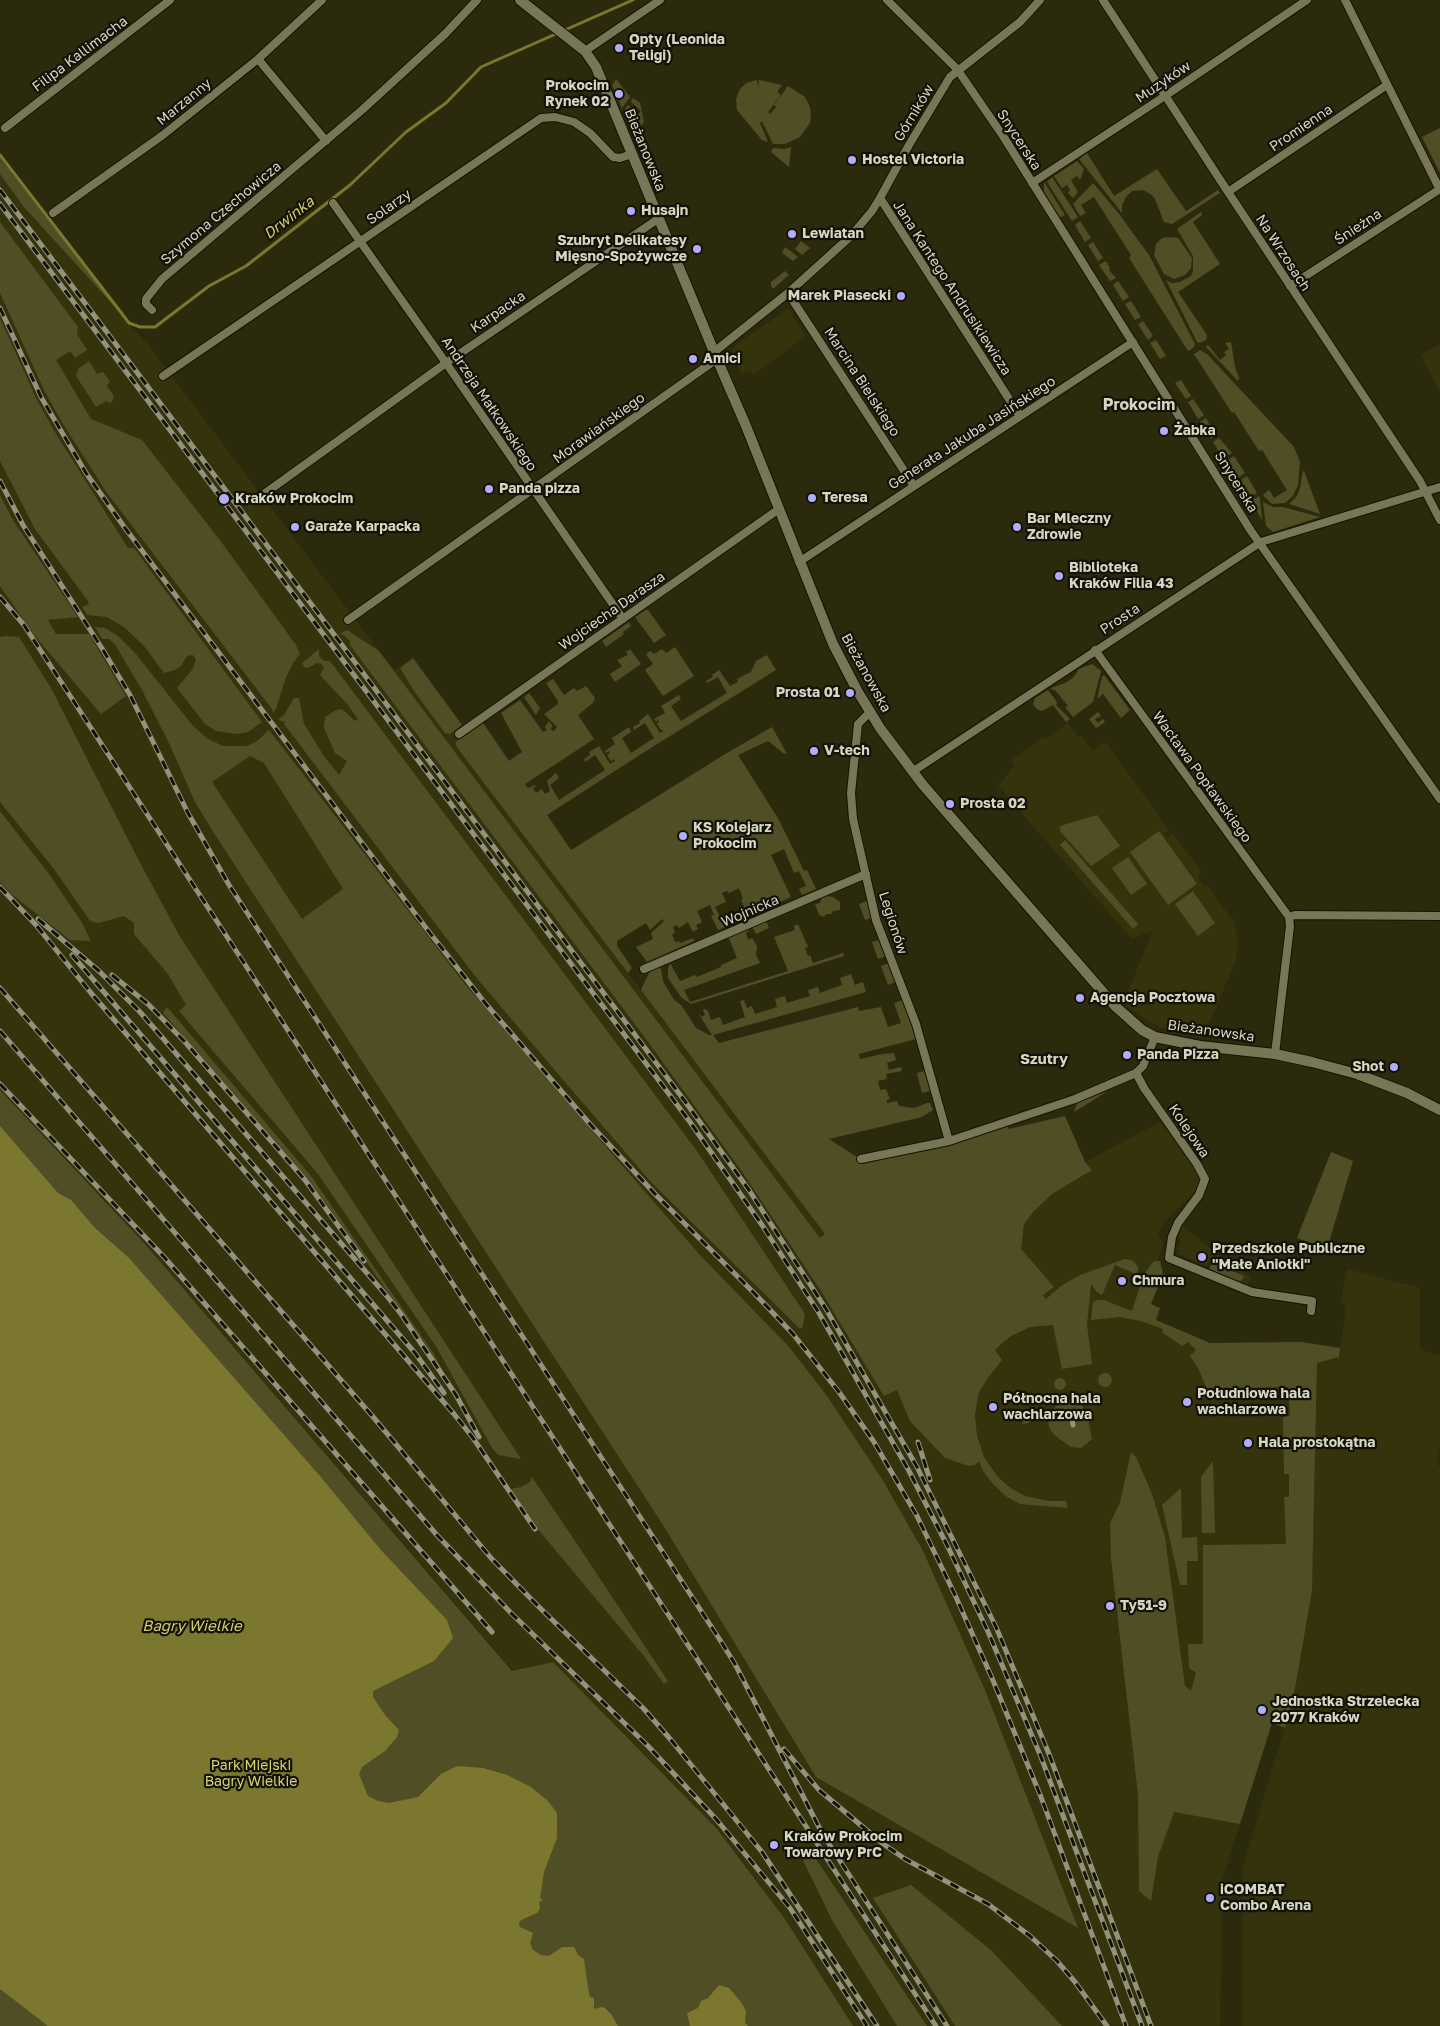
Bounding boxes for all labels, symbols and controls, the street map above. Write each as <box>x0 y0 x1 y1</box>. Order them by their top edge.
street label: Filipa Kallimacha <box>29 13 131 95</box>
place label: Opty (Leonida Teligi) <box>629 32 725 64</box>
marker: Opty (Leonida Teligi) <box>613 42 625 54</box>
street label: Muzyków <box>1132 57 1194 107</box>
street label: Marzanny <box>153 75 215 129</box>
place label: Prokocim Rynek 02 <box>545 78 609 110</box>
street label: Górników <box>890 82 938 144</box>
marker: Prokocim Rynek 02 <box>613 88 625 100</box>
street label: Promienna <box>1266 101 1336 155</box>
street label: Bieżanowska <box>621 106 669 194</box>
street label: Snycerska <box>993 106 1045 174</box>
place label: Hostel Victoria <box>862 152 964 168</box>
marker: Hostel Victoria <box>846 154 858 166</box>
street label: Szymona Czechowicza <box>158 158 284 268</box>
street label: Solarzy <box>364 186 414 228</box>
water label: Drwinka <box>260 193 318 243</box>
street label: Jana Kantego Andrusikiewicza <box>889 197 1015 379</box>
place label: Husajn <box>641 203 688 219</box>
marker: Husajn <box>625 205 637 217</box>
street label: Śnieżna <box>1331 205 1385 249</box>
street label: Na Wrzosach <box>1252 212 1314 294</box>
place label: Lewiatan <box>802 226 864 242</box>
marker: Lewiatan <box>786 228 798 240</box>
place label: Szubryt Delikatesy Mięsno-Spożywcze <box>555 233 687 266</box>
marker: Szubryt Delikatesy Mięsno-Spożywcze <box>691 243 703 255</box>
street label: Karpacka <box>467 287 529 337</box>
place label: Marek Piasecki <box>788 288 891 304</box>
marker: Marek Piasecki <box>895 290 907 302</box>
street label: Marcina Bielskiego <box>820 324 904 440</box>
street label: Andrzeja Małkowskiego <box>438 333 540 475</box>
place label: Amici <box>703 351 741 367</box>
marker: Amici <box>687 353 699 365</box>
street label: Generała Jakuba Jasińskiego <box>885 373 1059 493</box>
street label: Morawiańskiego <box>550 389 648 467</box>
district label: Prokocim <box>1103 395 1175 415</box>
place label: Żabka <box>1174 423 1216 439</box>
marker: Żabka <box>1158 425 1170 437</box>
street label: Snycerska <box>1211 448 1261 516</box>
place label: Panda pizza <box>499 481 580 497</box>
marker: Panda pizza <box>483 483 495 495</box>
place label: Teresa <box>822 490 868 506</box>
place label: Kraków Prokocim <box>235 491 353 507</box>
marker: Kraków Prokocim <box>217 492 231 506</box>
marker: Teresa <box>806 492 818 504</box>
place label: Bar Mleczny Zdrowie <box>1027 511 1111 544</box>
place label: Garaże Karpacka <box>305 519 420 535</box>
marker: Garaże Karpacka <box>289 521 301 533</box>
marker: Bar Mleczny Zdrowie <box>1011 521 1023 533</box>
place label: Biblioteka Kraków Filia 43 <box>1069 560 1173 592</box>
street label: Wojciecha Darasza <box>556 568 668 654</box>
marker: Biblioteka Kraków Filia 43 <box>1053 570 1065 582</box>
street label: Prosta <box>1097 600 1143 638</box>
street label: Bieżanowska <box>837 631 895 715</box>
place label: Prosta 01 <box>776 685 840 701</box>
marker: Prosta 01 <box>844 687 856 699</box>
street label: Wacława Popławskiego <box>1149 708 1255 846</box>
place label: V-tech <box>824 743 870 759</box>
marker: V-tech <box>808 745 820 757</box>
place label: Prosta 02 <box>960 796 1026 812</box>
marker: Prosta 02 <box>944 798 956 810</box>
place label: KS Kolejarz Prokocim <box>693 820 772 852</box>
marker: KS Kolejarz Prokocim <box>677 830 689 842</box>
street label: Legionów <box>875 890 911 956</box>
street label: Wojnicka <box>719 891 781 931</box>
place label: Agencja Pocztowa <box>1090 990 1215 1006</box>
marker: Agencja Pocztowa <box>1074 992 1086 1004</box>
street label: Bieżanowska <box>1166 1017 1256 1045</box>
place label: Panda Pizza <box>1137 1047 1219 1063</box>
marker: Panda Pizza <box>1121 1049 1133 1061</box>
district label: Szutry <box>1020 1050 1068 1068</box>
place label: Shot <box>1352 1059 1384 1075</box>
marker: Shot <box>1388 1061 1400 1073</box>
street label: Kolejowa <box>1165 1101 1213 1161</box>
place label: Przedszkole Publiczne "Małe Aniołki" <box>1212 1241 1365 1274</box>
marker: Przedszkole Publiczne "Małe Aniołki" <box>1196 1251 1208 1263</box>
place label: Chmura <box>1132 1273 1184 1289</box>
marker: Chmura <box>1116 1275 1128 1287</box>
place label: Południowa hala wachlarzowa <box>1197 1386 1310 1418</box>
place label: Północna hala wachlarzowa <box>1003 1391 1101 1424</box>
marker: Południowa hala wachlarzowa <box>1181 1396 1193 1408</box>
marker: Północna hala wachlarzowa <box>987 1401 999 1413</box>
place label: Hala prostokątna <box>1258 1435 1375 1451</box>
marker: Hala prostokątna <box>1242 1437 1254 1449</box>
place label: Ty51-9 <box>1120 1598 1167 1614</box>
marker: Ty51-9 <box>1104 1600 1116 1612</box>
water label: Bagry Wielkie <box>142 1617 242 1635</box>
place label: Jednostka Strzelecka 2077 Kraków <box>1272 1694 1419 1726</box>
marker: Jednostka Strzelecka 2077 Kraków <box>1256 1704 1268 1716</box>
park label: Park Miejski Bagry Wielkie <box>205 1758 297 1790</box>
place label: Kraków Prokocim Towarowy PrC <box>784 1829 902 1861</box>
marker: Kraków Prokocim Towarowy PrC <box>768 1839 780 1851</box>
place label: iCOMBAT Combo Arena <box>1220 1882 1311 1914</box>
marker: iCOMBAT Combo Arena <box>1204 1892 1216 1904</box>

